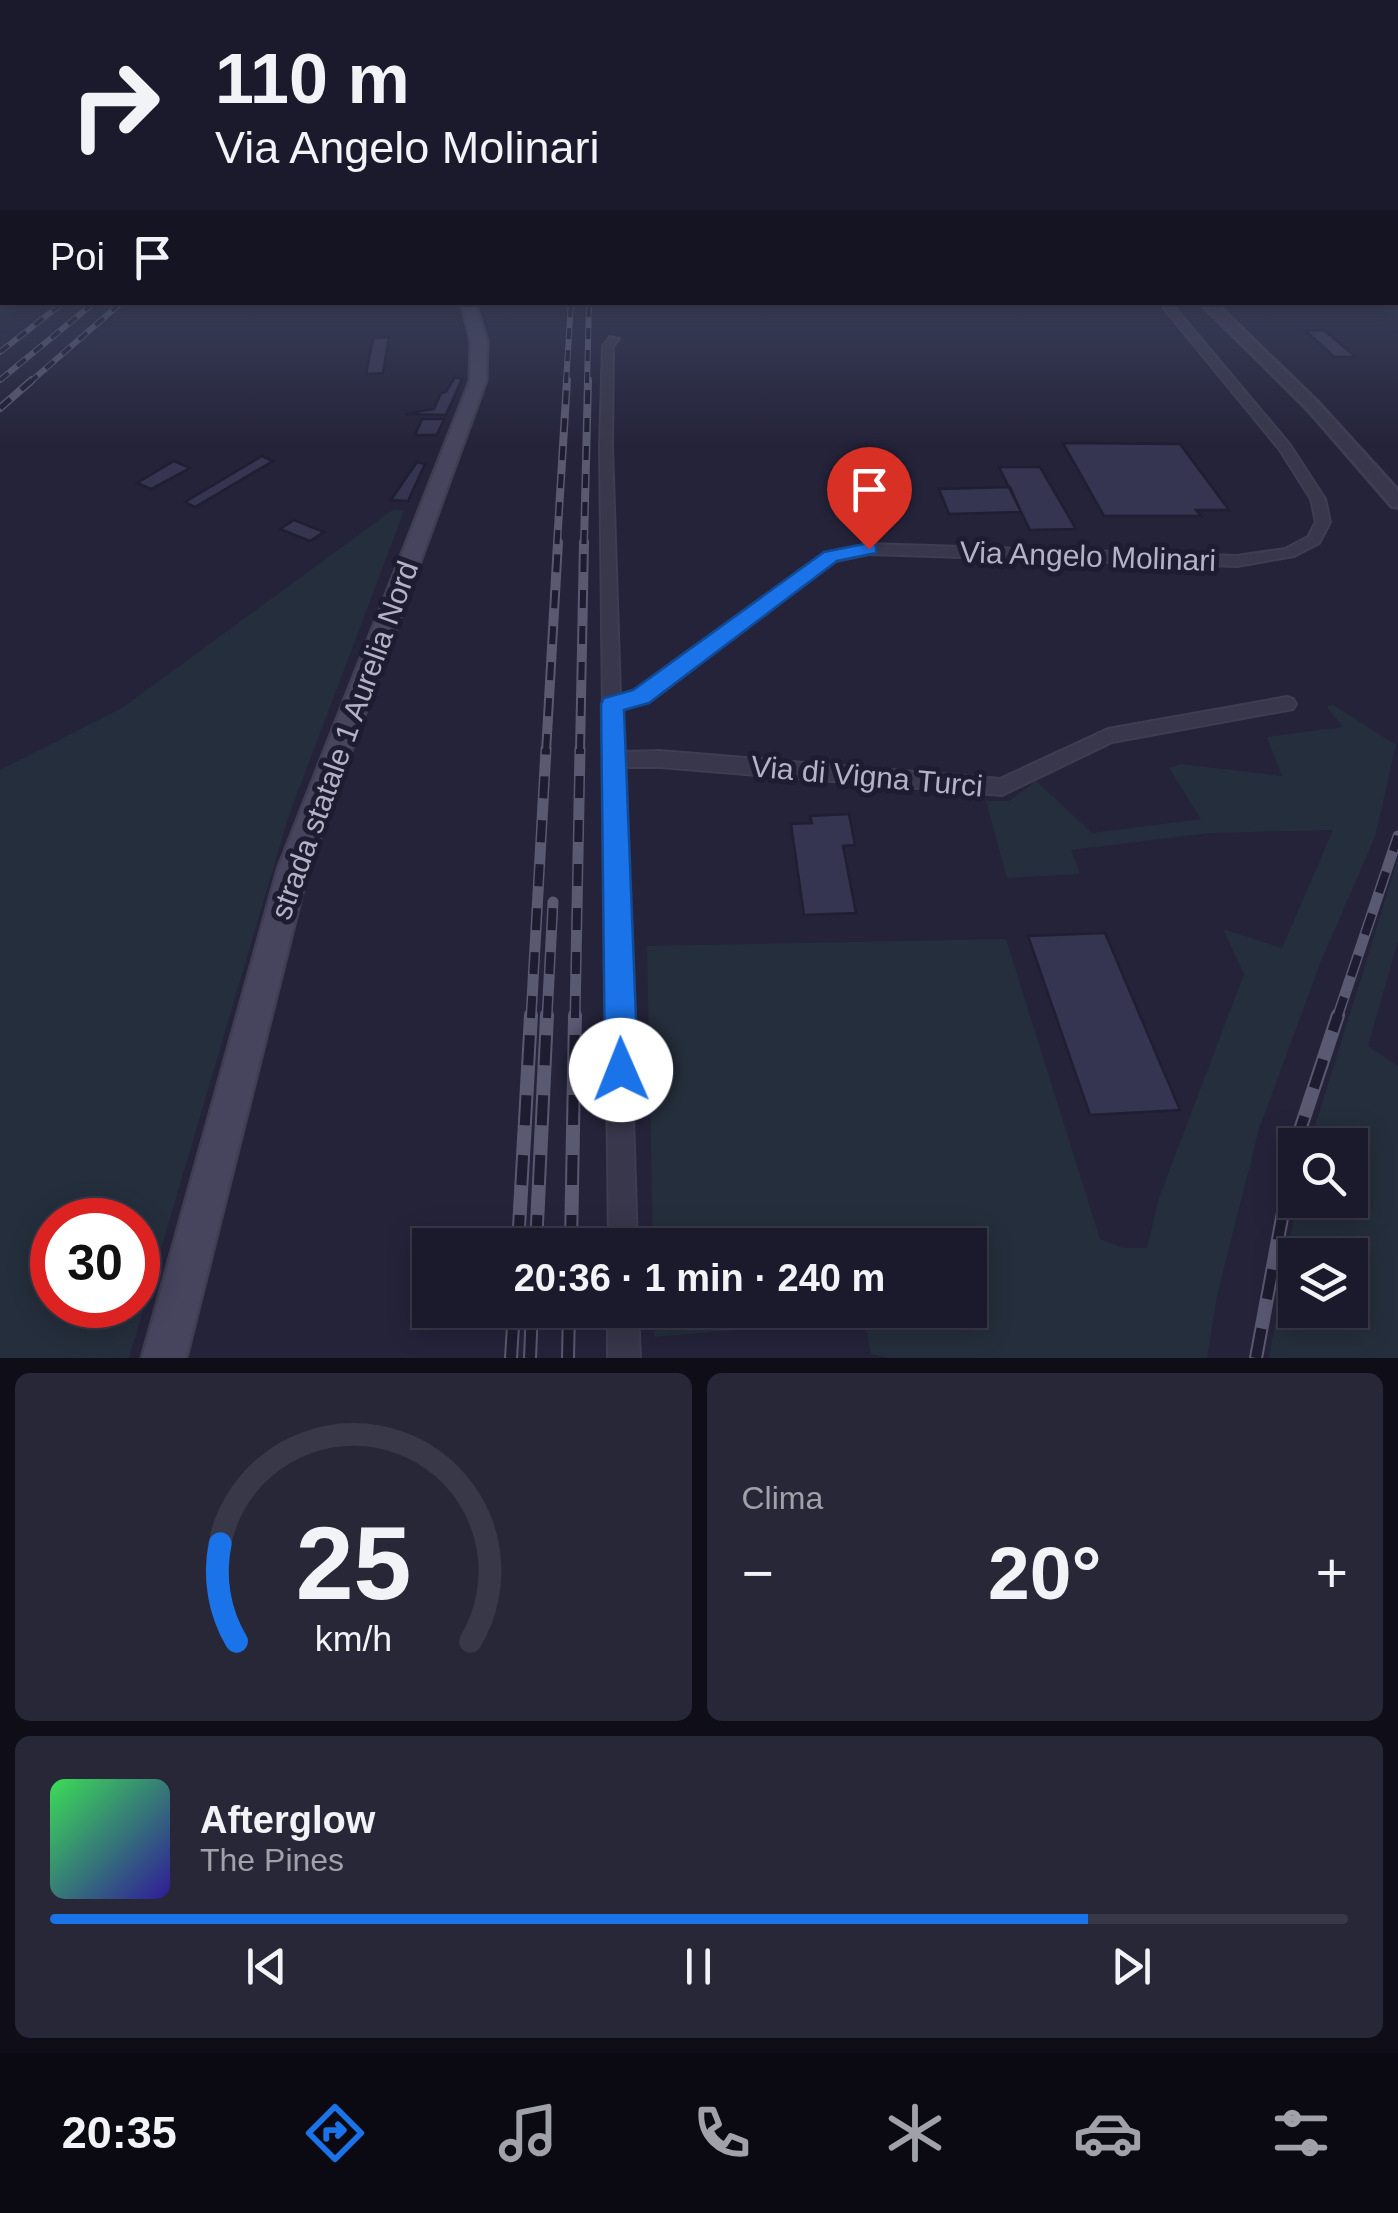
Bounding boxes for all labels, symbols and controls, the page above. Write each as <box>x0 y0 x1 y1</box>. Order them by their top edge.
icon: right <box>50 40 180 170</box>
text: 110 m <box>215 40 410 118</box>
text: Via Angelo Molinari <box>215 122 599 173</box>
icon: arrive <box>125 230 180 285</box>
text: Poi <box>50 236 105 278</box>
pin <box>827 447 912 550</box>
icon: arrive <box>842 462 897 517</box>
street label: Via Angelo Molinari <box>959 535 1217 577</box>
street label: strada statale 1 Aurelia Nord <box>264 556 424 924</box>
street label: Via di Vigna Turci <box>750 749 984 803</box>
position arrow <box>569 1018 673 1122</box>
map controls <box>1278 1128 1368 1328</box>
button: search <box>1278 1128 1368 1218</box>
speed limit sign: 30 <box>30 1198 160 1328</box>
button: layers <box>1278 1238 1368 1328</box>
text: 20:36 · 1 min · 240 m <box>514 1257 885 1299</box>
text: Clima <box>742 1480 823 1516</box>
text: 25 <box>295 1505 411 1621</box>
text: 20° <box>988 1531 1101 1615</box>
text: − <box>742 1542 774 1604</box>
text: + <box>1316 1542 1348 1604</box>
text: km/h <box>315 1619 392 1659</box>
text: Afterglow <box>200 1799 375 1841</box>
text: The Pines <box>200 1842 344 1878</box>
icon: previous <box>239 1939 294 1994</box>
icon: pause <box>671 1939 726 1994</box>
icon: next <box>1104 1939 1159 1994</box>
icon: directions <box>300 2098 370 2168</box>
icon: music <box>493 2098 563 2168</box>
icon: phone <box>687 2098 757 2168</box>
icon: climate <box>880 2098 950 2168</box>
icon: car <box>1073 2098 1143 2168</box>
icon: filters <box>1266 2098 1336 2168</box>
text: 20:35 <box>62 2107 177 2158</box>

